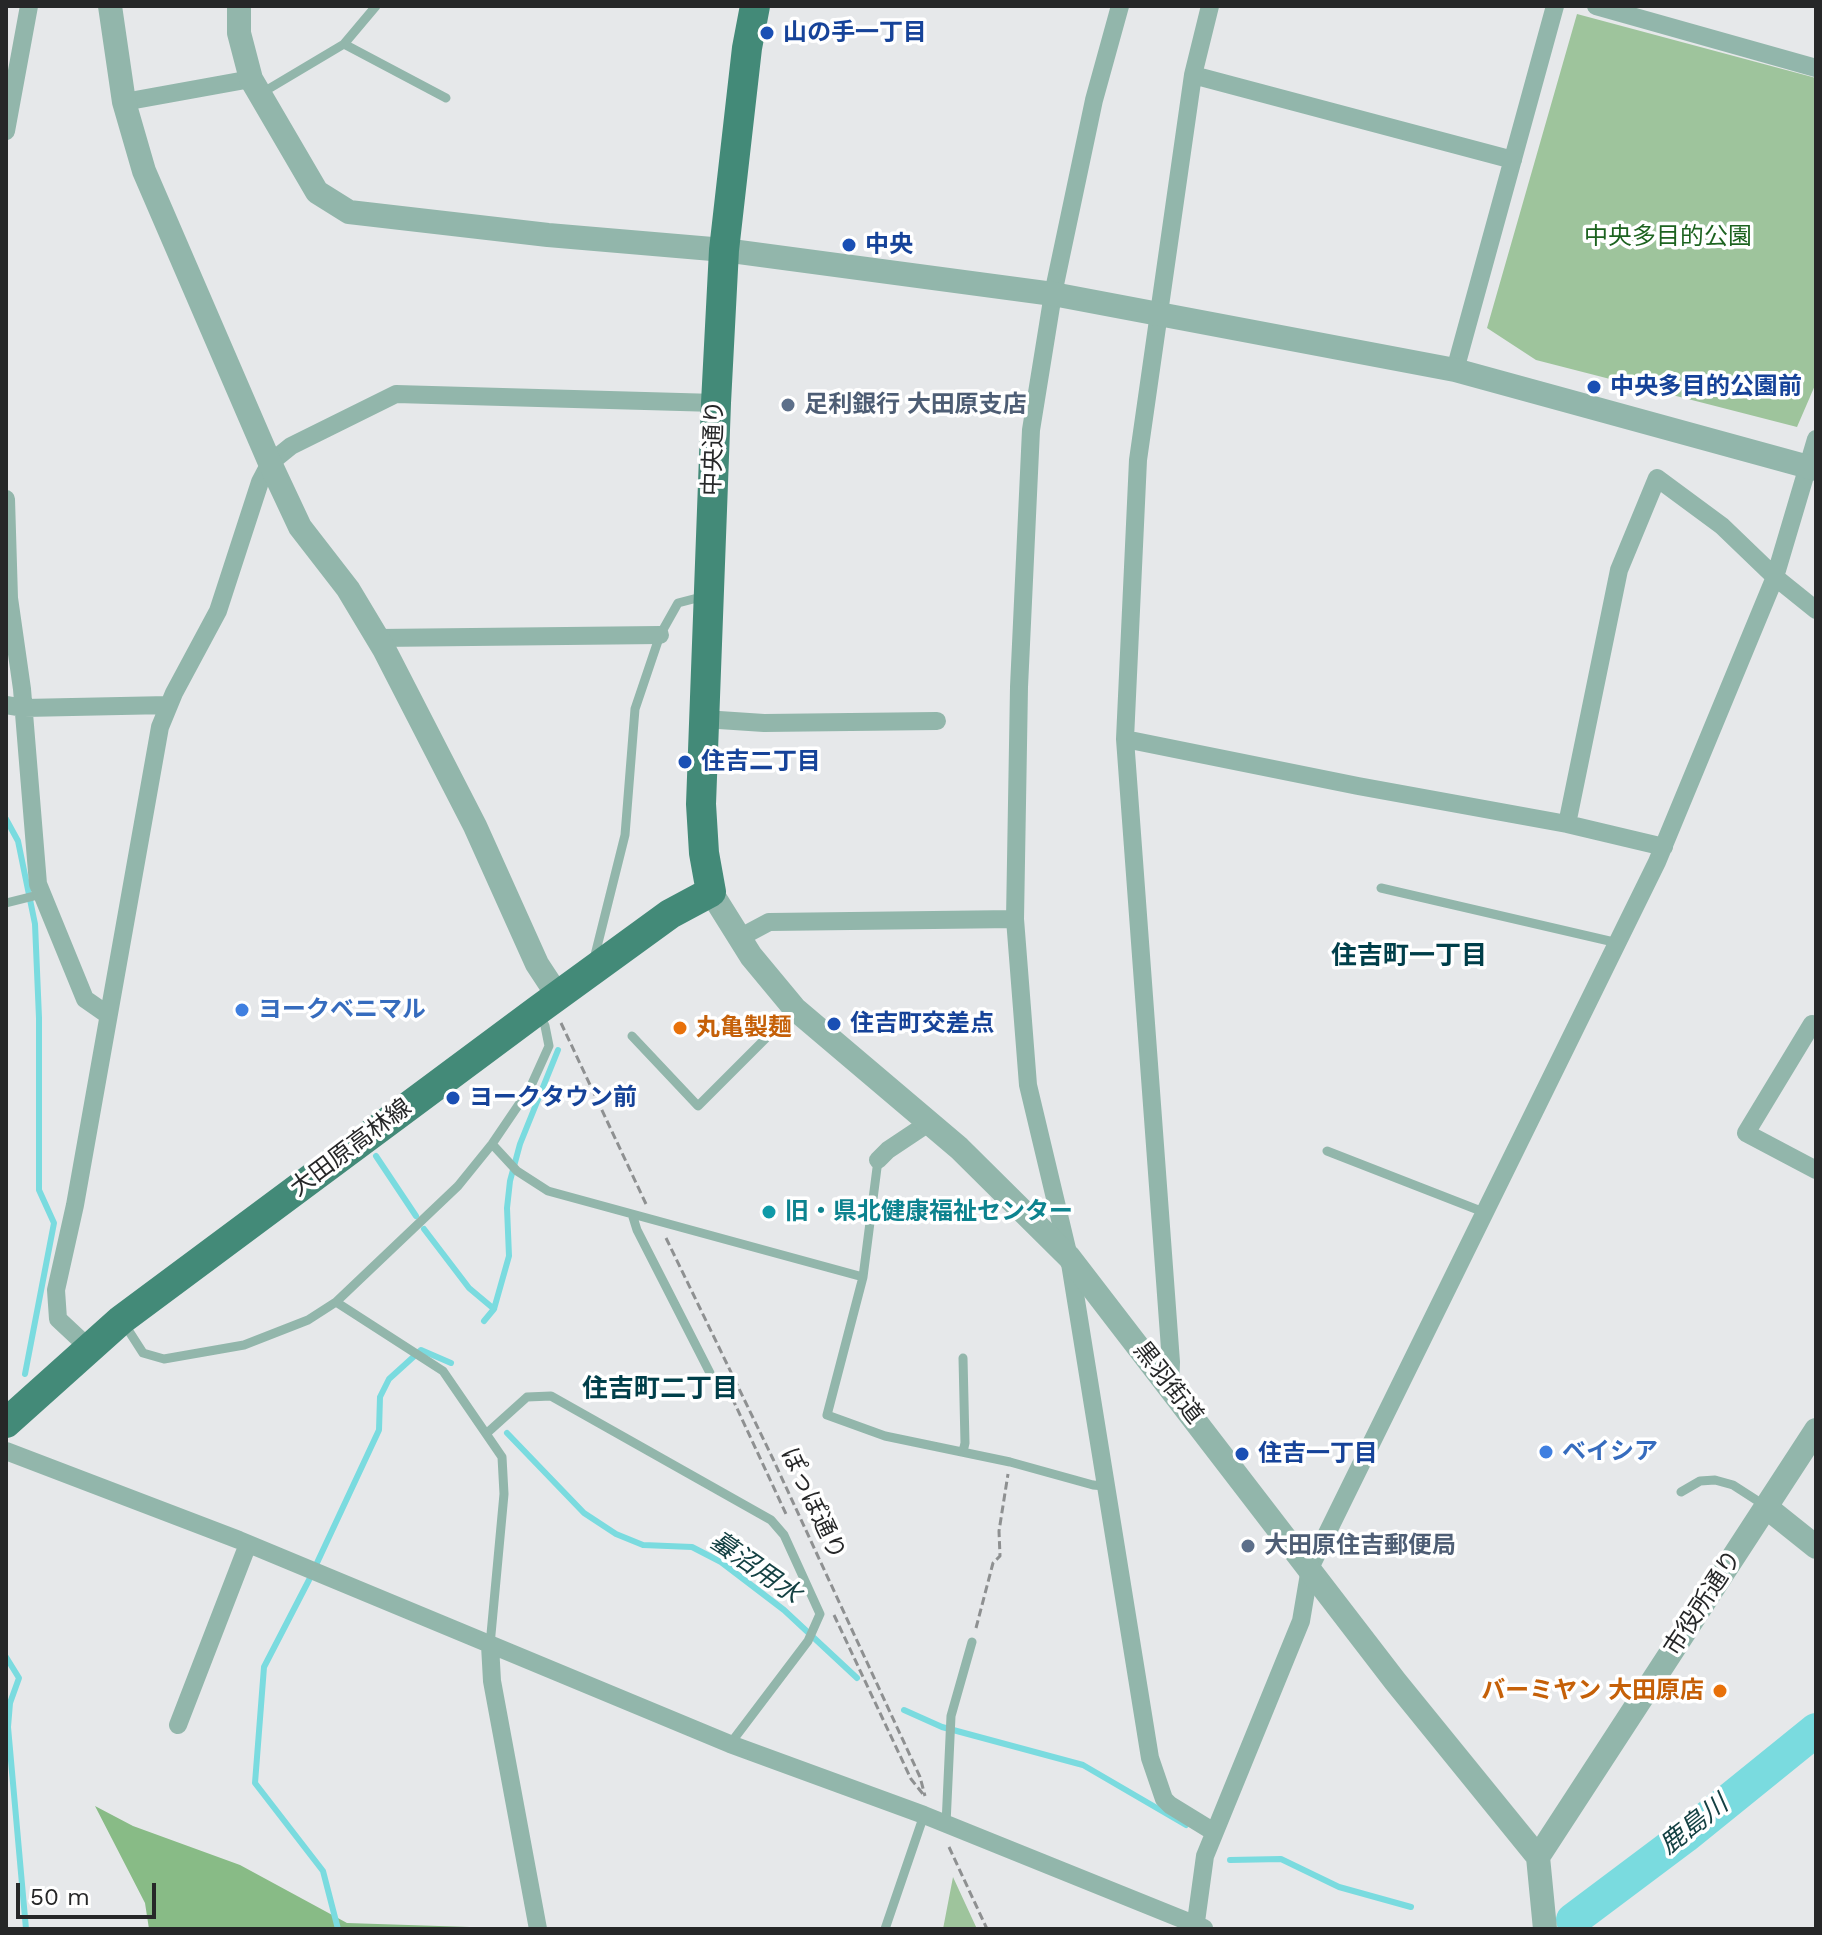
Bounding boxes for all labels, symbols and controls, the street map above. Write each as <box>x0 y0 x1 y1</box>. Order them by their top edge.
place label: 山の手一丁目 <box>783 19 927 47</box>
marker: 山の手一丁目 <box>758 24 776 42</box>
park label: 中央多目的公園 <box>1584 223 1752 251</box>
place label: 中央 <box>865 231 913 259</box>
marker: 中央 <box>840 236 858 254</box>
place label: 中央多目的公園前 <box>1610 373 1802 401</box>
marker: 中央多目的公園前 <box>1585 378 1603 396</box>
place label: 足利銀行 大田原支店 <box>804 391 1027 419</box>
marker: 足利銀行 大田原支店 <box>779 396 797 414</box>
street label: 中央通り <box>698 400 730 496</box>
place label: 住吉二丁目 <box>701 748 821 776</box>
marker: 住吉二丁目 <box>676 753 694 771</box>
district label: 住吉町一丁目 <box>1331 940 1487 972</box>
place label: ヨークベニマル <box>258 996 426 1024</box>
marker: ヨークベニマル <box>233 1001 251 1019</box>
place label: 住吉町交差点 <box>850 1010 994 1038</box>
place label: 丸亀製麺 <box>696 1014 792 1042</box>
marker: 住吉町交差点 <box>825 1015 843 1033</box>
marker: 丸亀製麺 <box>671 1019 689 1037</box>
place label: ヨークタウン前 <box>469 1084 637 1112</box>
marker: ヨークタウン前 <box>444 1089 462 1107</box>
street label: 大田原高林線 <box>285 1093 417 1203</box>
place label: 旧・県北健康福祉センター <box>785 1198 1073 1226</box>
marker: 旧・県北健康福祉センター <box>760 1203 778 1221</box>
street label: 黒羽街道 <box>1127 1336 1209 1430</box>
district label: 住吉町二丁目 <box>582 1373 738 1405</box>
place label: ベイシア <box>1562 1438 1658 1466</box>
place label: 住吉一丁目 <box>1258 1440 1378 1468</box>
marker: ベイシア <box>1537 1443 1555 1461</box>
street label: ぽっぽ通り <box>775 1444 851 1564</box>
marker: 住吉一丁目 <box>1233 1445 1251 1463</box>
water label: 蟇沼用水 <box>703 1525 807 1611</box>
place label: 大田原住吉郵便局 <box>1264 1532 1456 1560</box>
marker: 大田原住吉郵便局 <box>1239 1537 1257 1555</box>
street label: 市役所通り <box>1658 1545 1748 1661</box>
place label: バーミヤン 大田原店 <box>1481 1677 1704 1705</box>
marker: バーミヤン 大田原店 <box>1711 1682 1729 1700</box>
water label: 鹿島川 <box>1654 1789 1734 1861</box>
scale bar <box>20 1867 160 1917</box>
text: 50 m <box>30 1883 90 1911</box>

